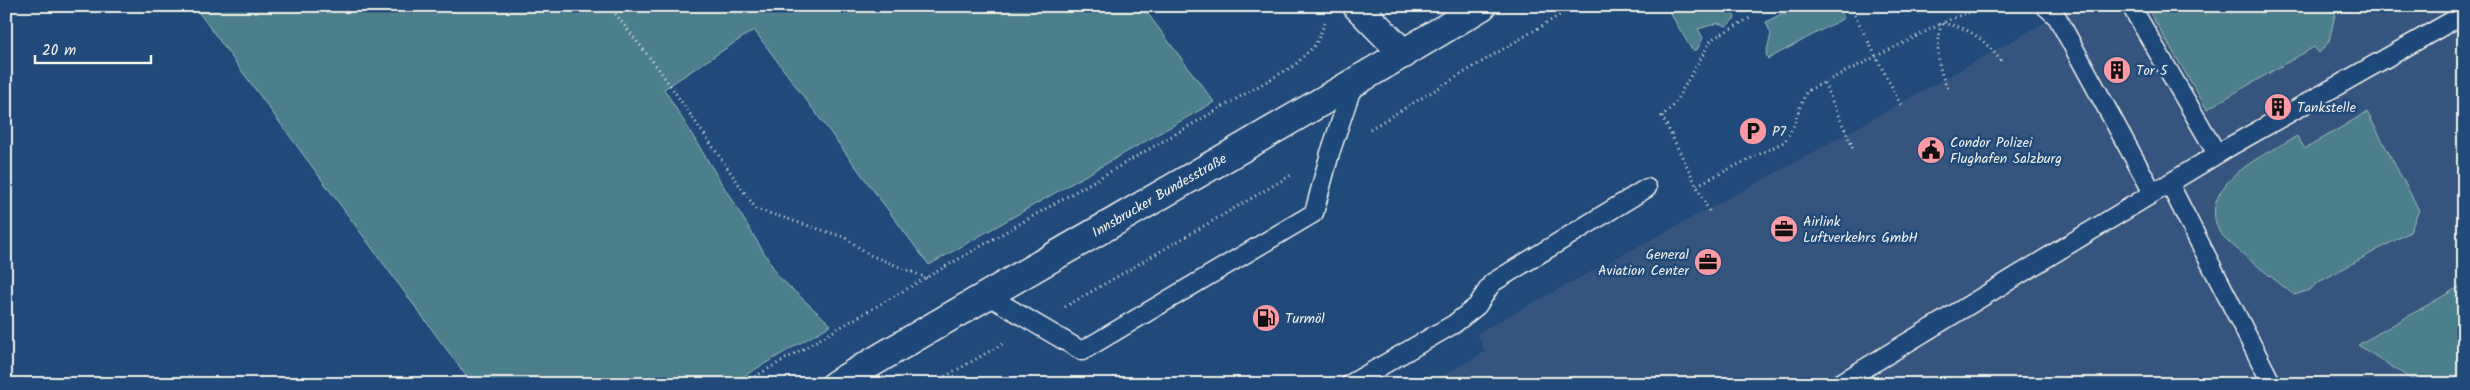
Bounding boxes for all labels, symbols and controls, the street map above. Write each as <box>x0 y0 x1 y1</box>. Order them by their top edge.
scale bar <box>35 32 151 64</box>
text: 20 m <box>42 39 76 63</box>
building icon: Tor 5 <box>2102 55 2132 85</box>
place label: Tor 5 <box>2136 60 2169 82</box>
building icon: Tankstelle <box>2263 92 2293 122</box>
place label: Tankstelle <box>2297 97 2357 119</box>
parking icon: P7 <box>1738 116 1768 146</box>
place label: P7 <box>1772 121 1787 143</box>
place label: Condor Polizei Flughafen Salzburg <box>1950 132 2062 170</box>
public building icon: Condor Polizei Flughafen Salzburg <box>1916 135 1946 165</box>
street label: Innsbrucker Bundesstraße <box>1088 148 1232 244</box>
place label: Airlink Luftverkehrs GmbH <box>1803 211 1918 249</box>
office icon: Airlink Luftverkehrs GmbH <box>1769 214 1799 244</box>
place label: General Aviation Center <box>1598 244 1690 282</box>
office icon: General Aviation Center <box>1693 247 1723 277</box>
fuel station icon: Turmöl <box>1251 303 1281 333</box>
place label: Turmöl <box>1285 308 1325 330</box>

